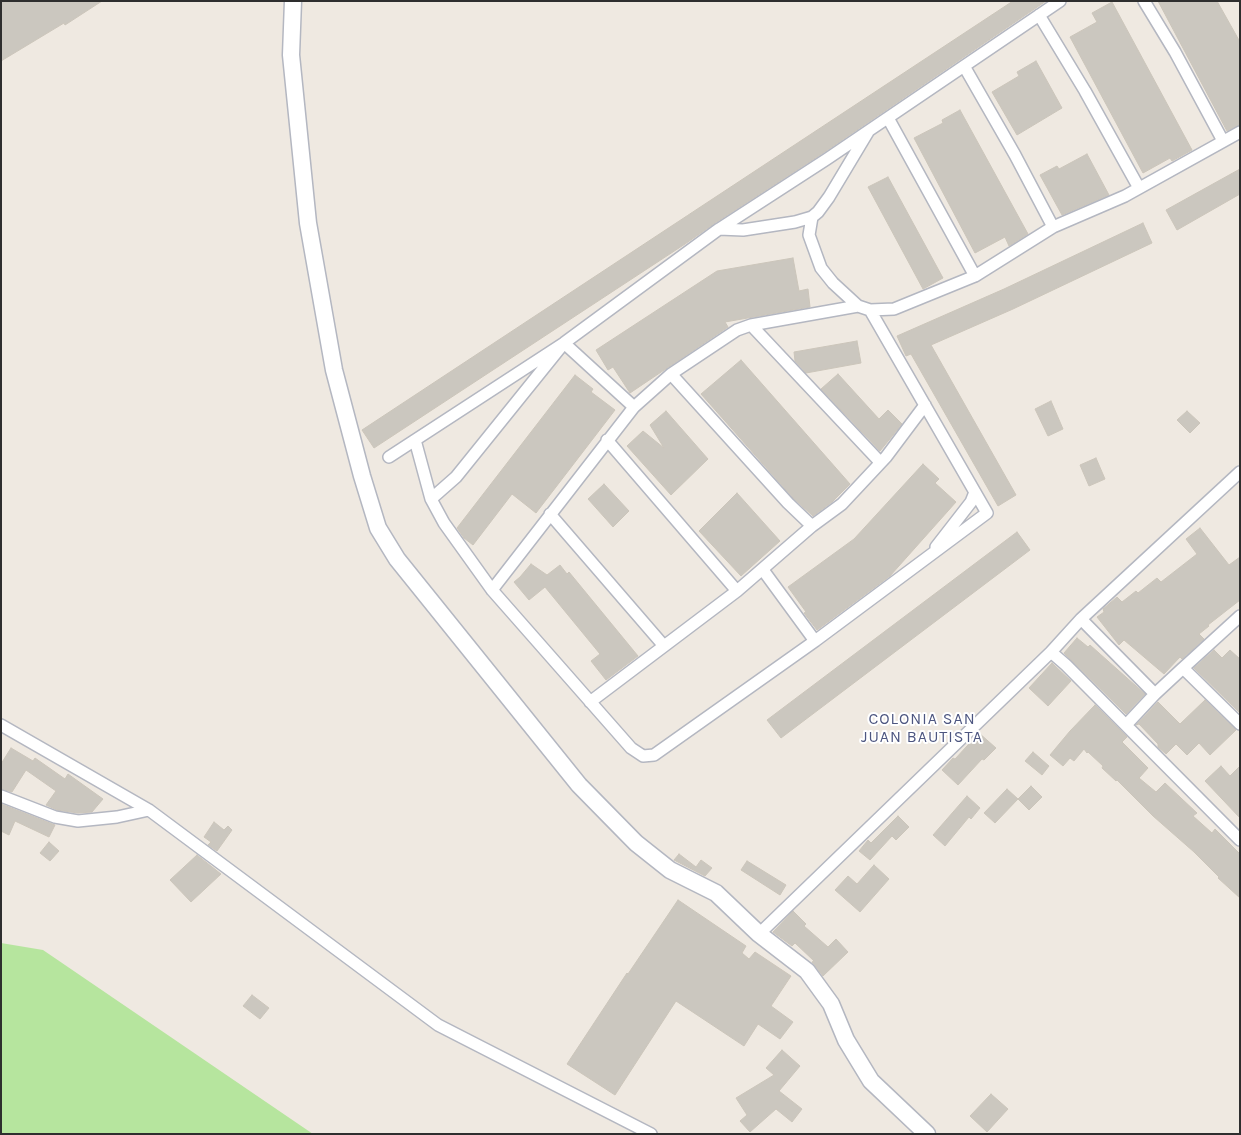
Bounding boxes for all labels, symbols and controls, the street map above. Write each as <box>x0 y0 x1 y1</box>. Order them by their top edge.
district label: COLONIA SAN JUAN BAUTISTA <box>859 709 985 747</box>

